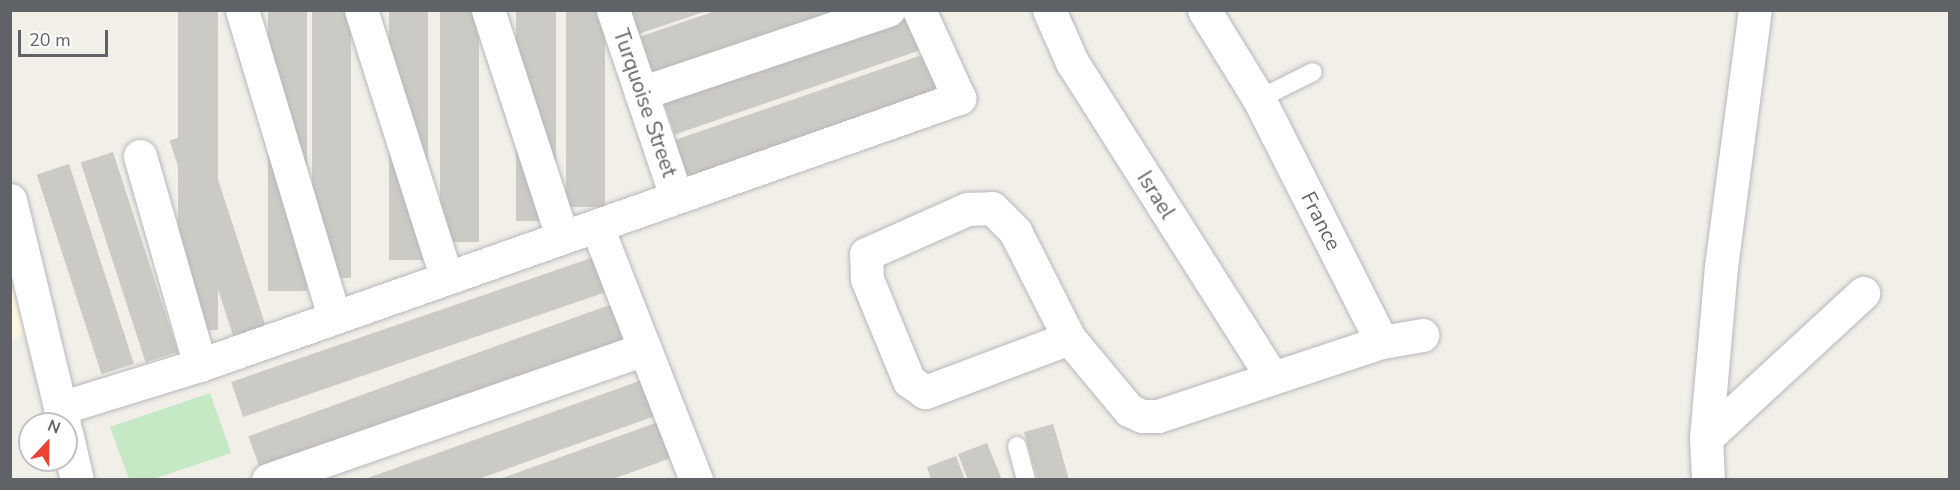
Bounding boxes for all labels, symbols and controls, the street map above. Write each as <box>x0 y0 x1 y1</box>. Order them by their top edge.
scale bar <box>21 18 111 56</box>
street label: Turquoise Street <box>608 26 682 180</box>
text: 20 m <box>29 28 71 52</box>
street label: Israel <box>1132 167 1180 223</box>
street label: France <box>1296 187 1346 255</box>
north arrow <box>18 412 78 472</box>
text: N <box>44 415 64 440</box>

